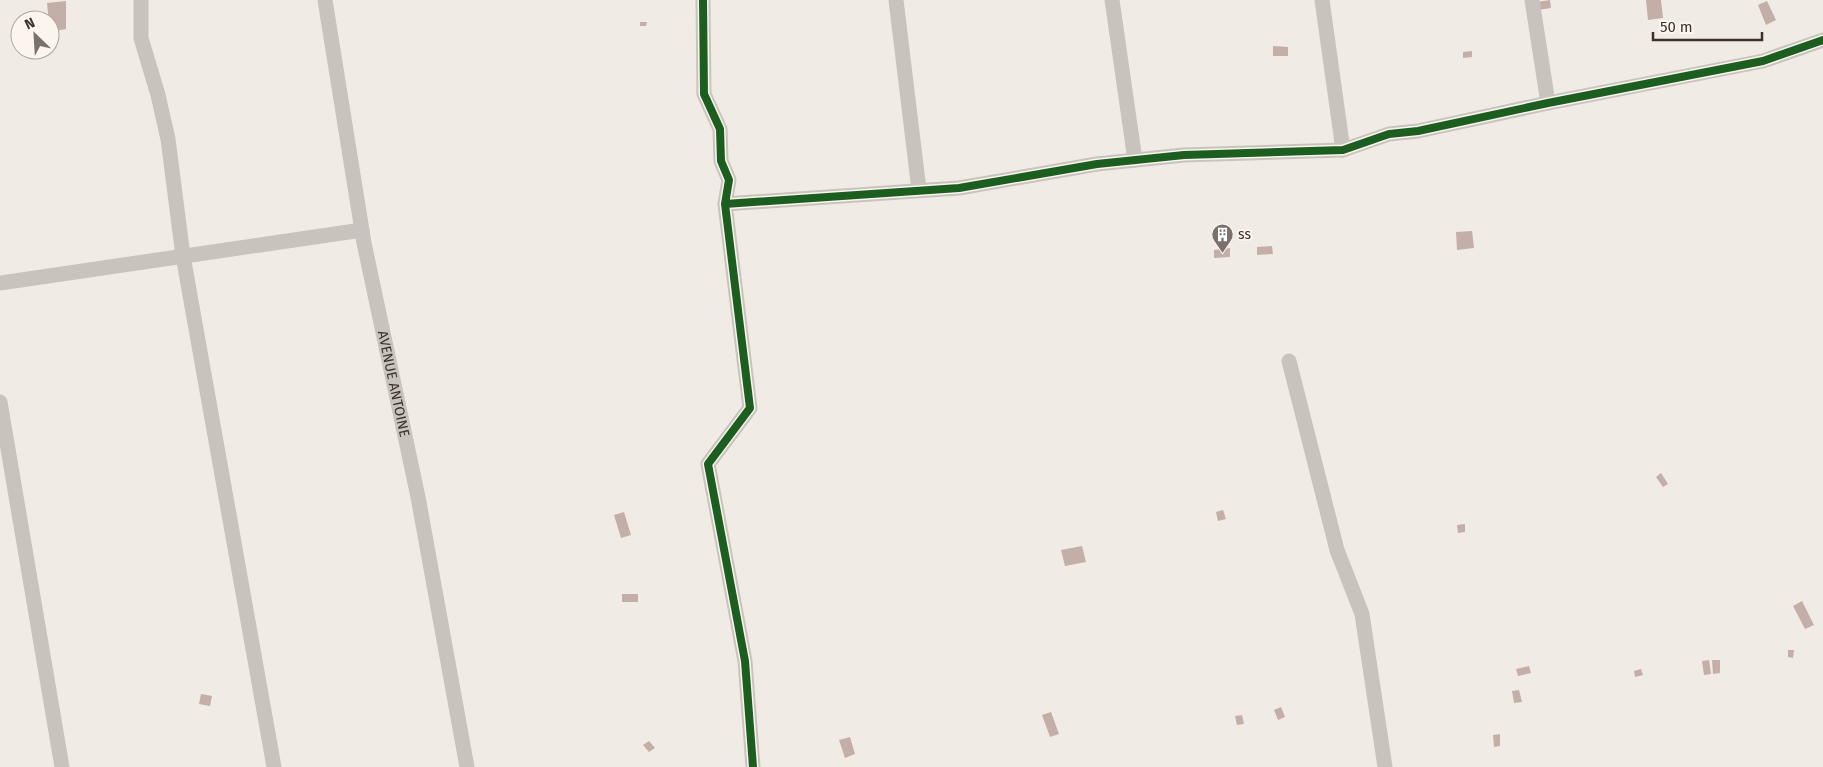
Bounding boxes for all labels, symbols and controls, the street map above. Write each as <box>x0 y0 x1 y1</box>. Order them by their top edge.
north arrow <box>10 10 60 60</box>
scale bar <box>1653 10 1762 42</box>
text: N <box>22 14 38 33</box>
text: 50 m <box>1660 18 1693 36</box>
building icon: ss <box>1210 222 1234 253</box>
place label: ss <box>1238 226 1251 243</box>
street label: AVENUE ANTOINE <box>374 329 413 439</box>

